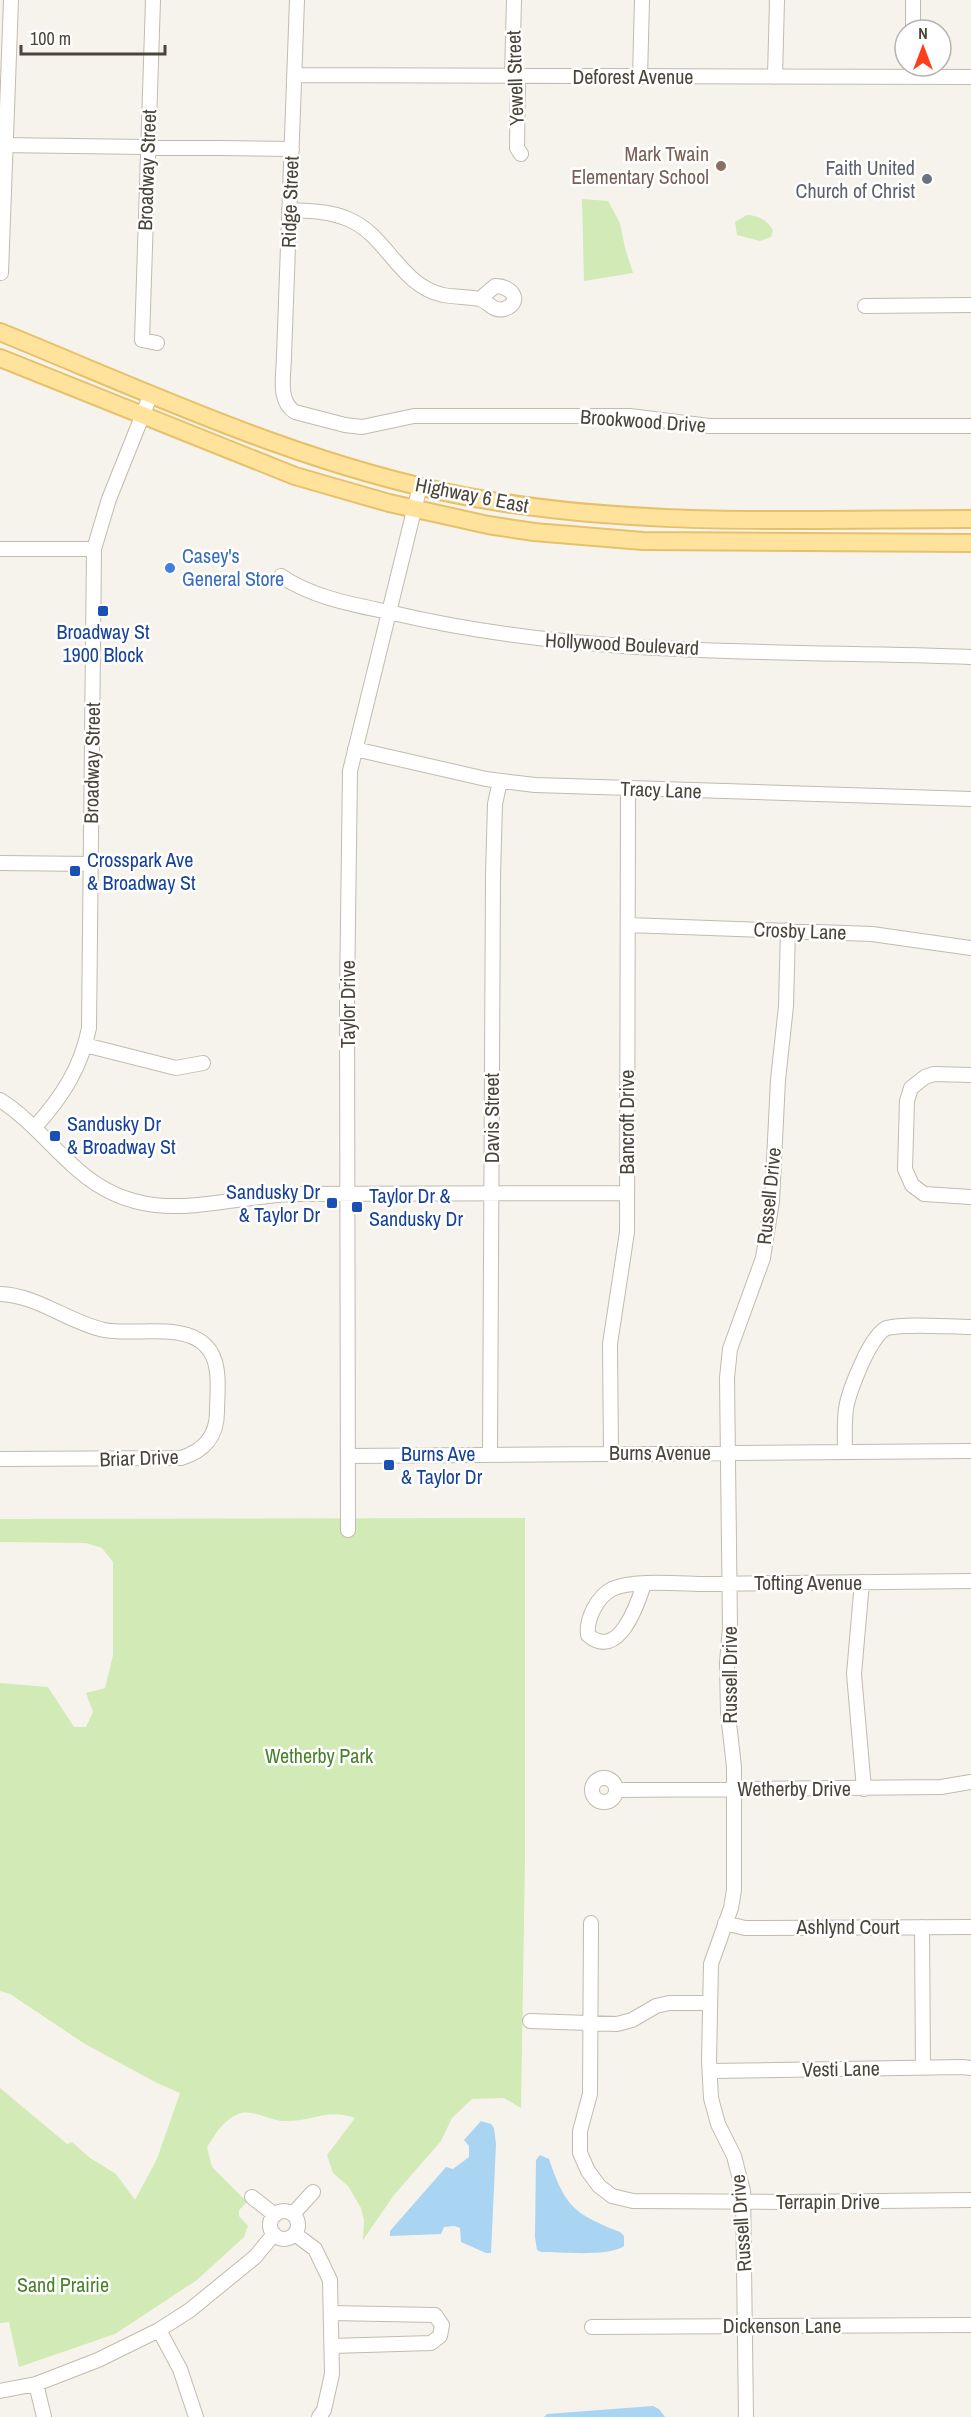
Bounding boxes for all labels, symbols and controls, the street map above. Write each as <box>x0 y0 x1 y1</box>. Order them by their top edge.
scale bar <box>21 18 165 56</box>
north arrow <box>893 18 953 78</box>
text: N <box>918 22 928 44</box>
text: 100 m <box>30 26 71 51</box>
street label: Yewell Street <box>499 29 530 126</box>
street label: Deforest Avenue <box>573 63 693 90</box>
street label: Broadway Street <box>131 108 162 231</box>
place label: Mark Twain Elementary School <box>571 140 709 190</box>
place label: Faith United Church of Christ <box>796 154 915 204</box>
street label: Ridge Street <box>274 155 305 248</box>
marker: Mark Twain Elementary School <box>714 159 728 173</box>
marker: Faith United Church of Christ <box>920 172 934 186</box>
street label: Brookwood Drive <box>579 403 707 438</box>
street label: Highway 6 East <box>413 470 531 519</box>
place label: Casey's General Store <box>182 542 284 592</box>
marker: Casey's General Store <box>163 561 177 575</box>
marker: Broadway St 1900 Block <box>96 604 110 618</box>
place label: Broadway St 1900 Block <box>57 618 150 668</box>
street label: Hollywood Boulevard <box>544 626 700 661</box>
street label: Broadway Street <box>77 702 106 824</box>
street label: Tracy Lane <box>620 775 702 804</box>
place label: Crosspark Ave & Broadway St <box>87 846 196 896</box>
marker: Crosspark Ave & Broadway St <box>68 864 82 878</box>
street label: Crosby Lane <box>753 915 847 946</box>
street label: Taylor Drive <box>334 960 361 1048</box>
street label: Bancroft Drive <box>613 1070 640 1174</box>
street label: Davis Street <box>478 1072 505 1163</box>
place label: Sandusky Dr & Broadway St <box>67 1110 176 1160</box>
marker: Sandusky Dr & Broadway St <box>48 1129 62 1143</box>
street label: Russell Drive <box>750 1146 787 1246</box>
place label: Sandusky Dr & Taylor Dr <box>226 1178 321 1228</box>
place label: Taylor Dr & Sandusky Dr <box>369 1182 463 1232</box>
marker: Sandusky Dr & Taylor Dr <box>325 1196 339 1210</box>
marker: Taylor Dr & Sandusky Dr <box>350 1200 364 1214</box>
street label: Burns Avenue <box>609 1439 711 1466</box>
place label: Burns Ave & Taylor Dr <box>401 1440 483 1490</box>
street label: Briar Drive <box>99 1443 179 1472</box>
marker: Burns Ave & Taylor Dr <box>382 1458 396 1472</box>
street label: Tofting Avenue <box>754 1569 862 1596</box>
street label: Russell Drive <box>716 1626 743 1724</box>
park label: Wetherby Park <box>265 1742 374 1769</box>
street label: Wetherby Drive <box>737 1775 851 1802</box>
street label: Ashlynd Court <box>796 1913 900 1940</box>
street label: Vesti Lane <box>802 2054 880 2083</box>
street label: Russell Drive <box>724 2173 757 2273</box>
street label: Terrapin Drive <box>776 2188 880 2215</box>
park label: Sand Prairie <box>17 2271 109 2298</box>
street label: Dickenson Lane <box>723 2312 841 2339</box>

